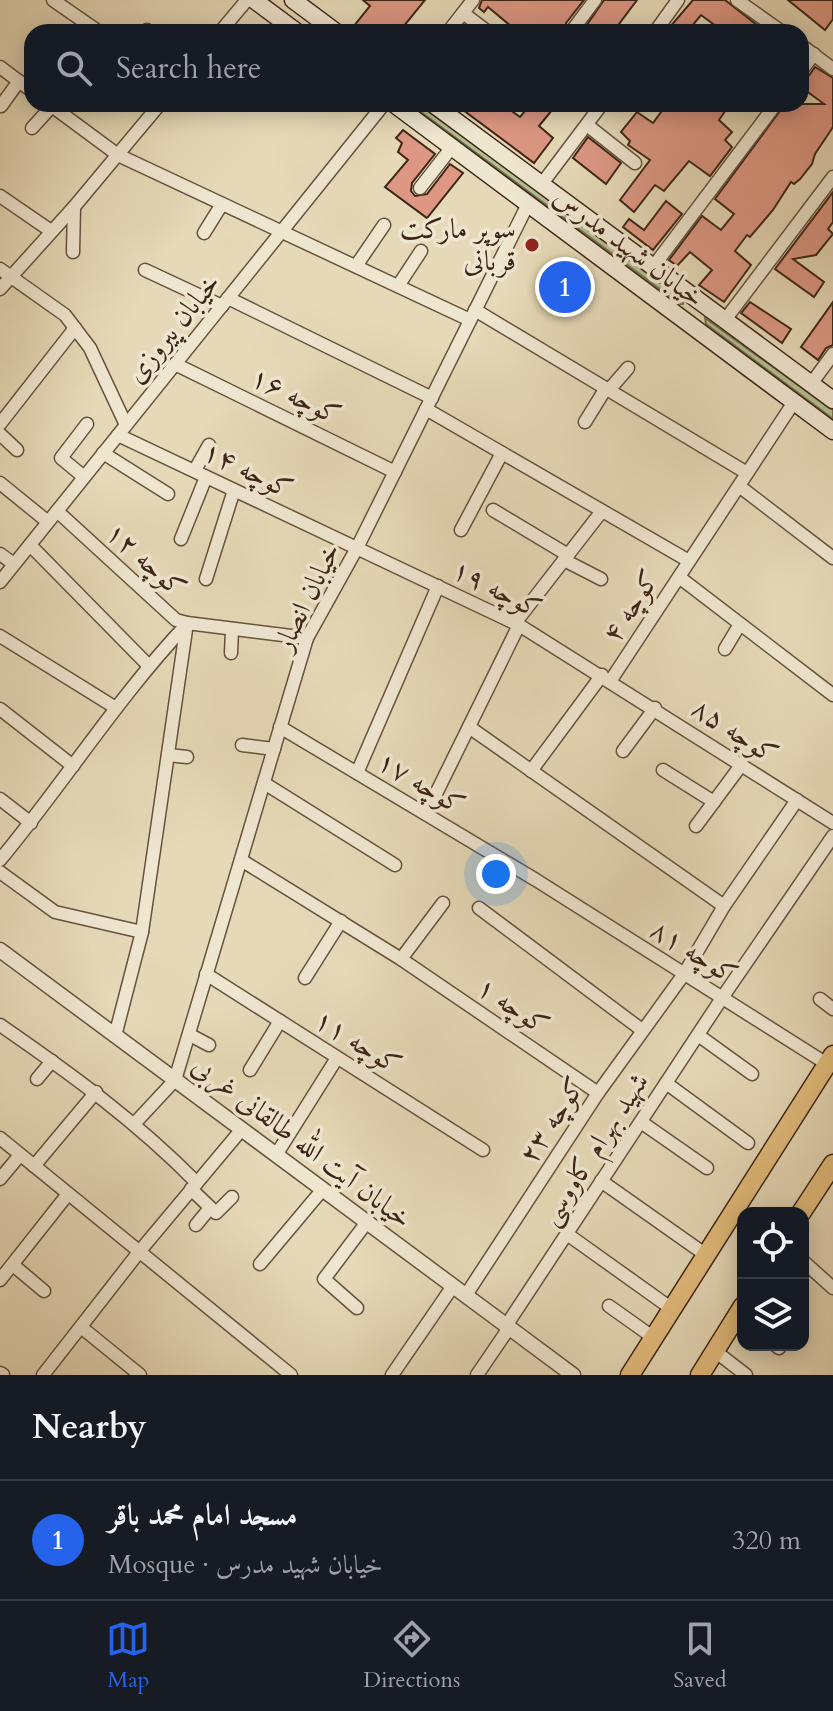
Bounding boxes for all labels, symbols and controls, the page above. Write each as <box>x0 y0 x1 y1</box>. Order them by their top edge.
search box <box>24 24 809 112</box>
icon: search <box>52 46 96 90</box>
text: Search here <box>116 48 261 89</box>
street label: خیابان شهید مدرس <box>546 178 712 316</box>
place label: سوپر مارکت قربانی <box>400 210 516 280</box>
marker: سوپر مارکت قربانی <box>523 236 541 254</box>
pin: 1 <box>539 257 591 317</box>
street label: خیابان پیروزی <box>117 265 230 392</box>
street label: کوچه ۱۶ <box>245 358 347 434</box>
street label: کوچه ۱۴ <box>197 432 299 508</box>
street label: کوچه ۱۲ <box>98 514 194 606</box>
street label: خیابان انصار <box>263 537 350 660</box>
street label: کوچه ۱۹ <box>446 550 548 628</box>
street label: کوچه ۴ <box>593 562 669 650</box>
street label: کوچه ۸۵ <box>684 689 786 773</box>
street label: کوچه ۱۷ <box>370 742 472 824</box>
your location <box>476 854 516 894</box>
street label: کوچه ۸۱ <box>643 910 745 994</box>
street label: کوچه ۱ <box>469 968 557 1044</box>
street label: کوچه ۱۱ <box>307 1000 409 1084</box>
street label: خیابان آیت الله طالقانی غربی <box>184 1044 422 1237</box>
street label: شهید بهرام کاووسی <box>530 1065 662 1235</box>
street label: کوچه ۲۳ <box>510 1069 594 1171</box>
map controls <box>737 1207 809 1351</box>
button: locate <box>737 1207 809 1279</box>
button: layers <box>737 1279 809 1351</box>
text: Nearby <box>32 1404 147 1450</box>
text: مسجد امام محمد باقر <box>108 1495 297 1536</box>
text: 1 <box>51 1523 65 1558</box>
text: 320 m <box>732 1523 801 1558</box>
text: Mosque · خیابان شهید مدرس <box>108 1547 383 1582</box>
tab: Map <box>106 1617 150 1695</box>
tab: Directions <box>363 1617 460 1695</box>
tab: Saved <box>673 1617 727 1695</box>

